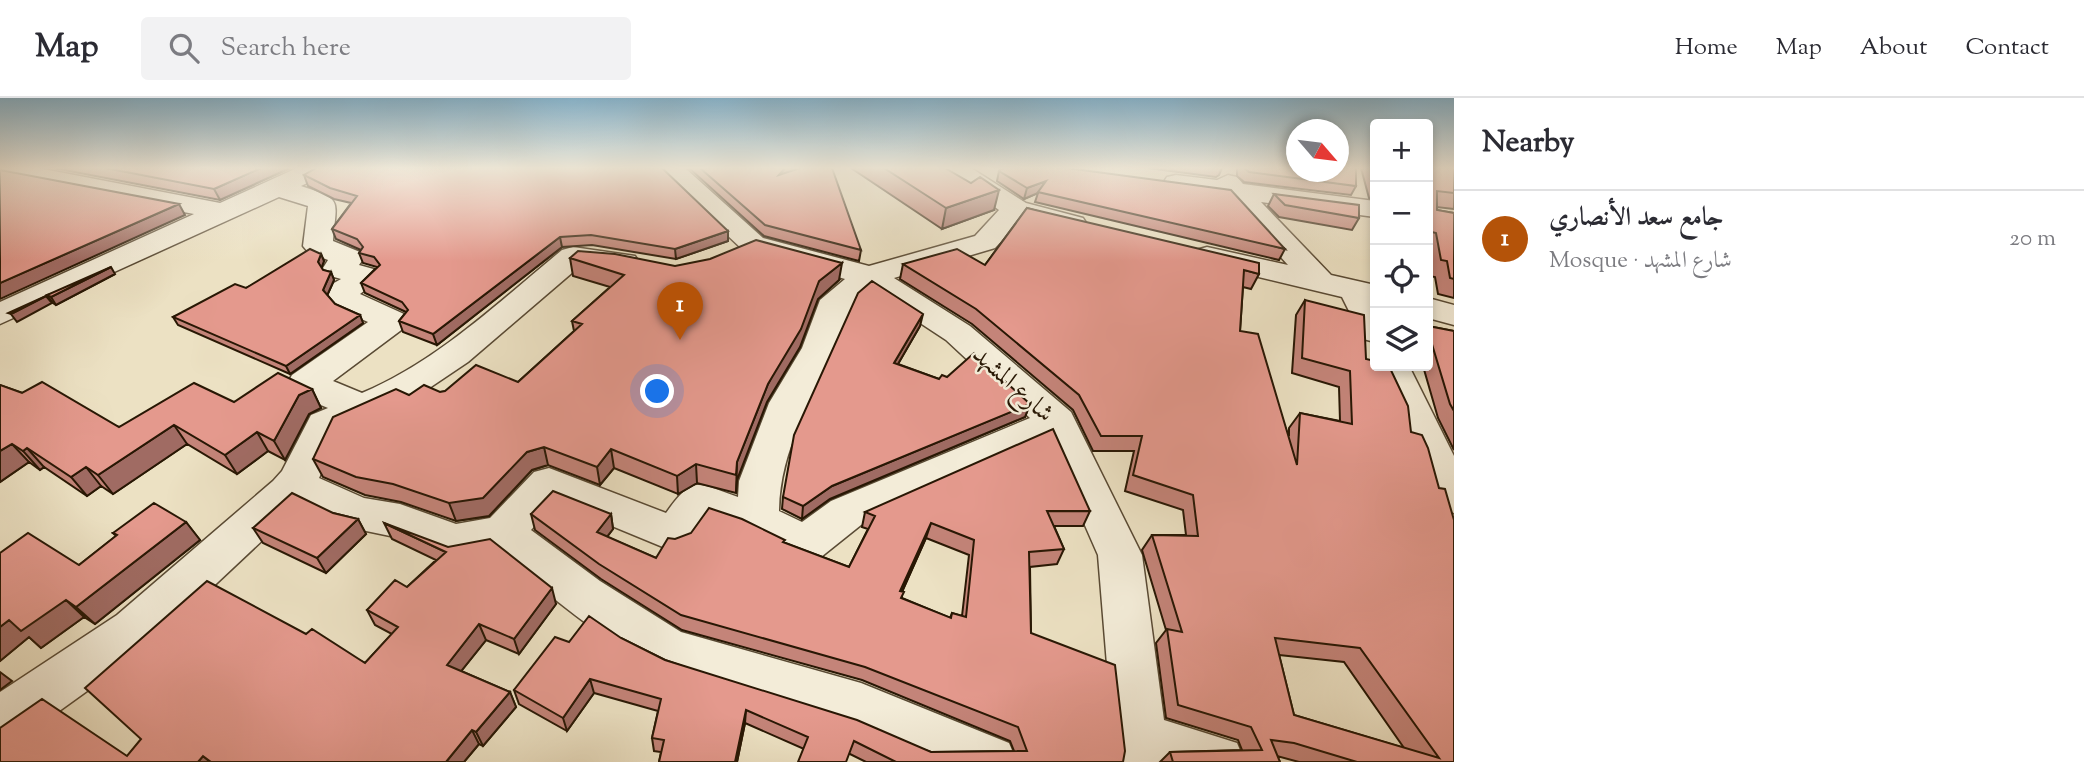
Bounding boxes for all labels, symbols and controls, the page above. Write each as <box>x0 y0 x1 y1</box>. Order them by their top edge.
search box <box>141 17 631 80</box>
text: Map <box>35 24 99 72</box>
icon: search <box>165 29 203 67</box>
text: Search here <box>221 30 351 67</box>
text: Home <box>1675 31 1738 65</box>
text: Map <box>1776 31 1822 65</box>
text: About <box>1860 31 1927 65</box>
text: Contact <box>1965 31 2049 65</box>
north arrow <box>1286 119 1349 182</box>
map controls <box>1370 119 1433 371</box>
button: + <box>1370 119 1433 182</box>
text: Nearby <box>1482 122 1574 165</box>
button: − <box>1370 182 1433 245</box>
text: جامع سعد الأنصاري <box>1549 200 1724 237</box>
text: 1 <box>1501 223 1509 256</box>
text: 20 m <box>2009 223 2056 256</box>
button: locate <box>1370 245 1433 308</box>
text: Mosque · شارع المشهد <box>1549 245 1732 278</box>
pin: 1 <box>657 282 703 340</box>
button: layers <box>1370 308 1433 371</box>
street label: شارع المشهد <box>962 338 1062 433</box>
your location <box>640 374 674 408</box>

